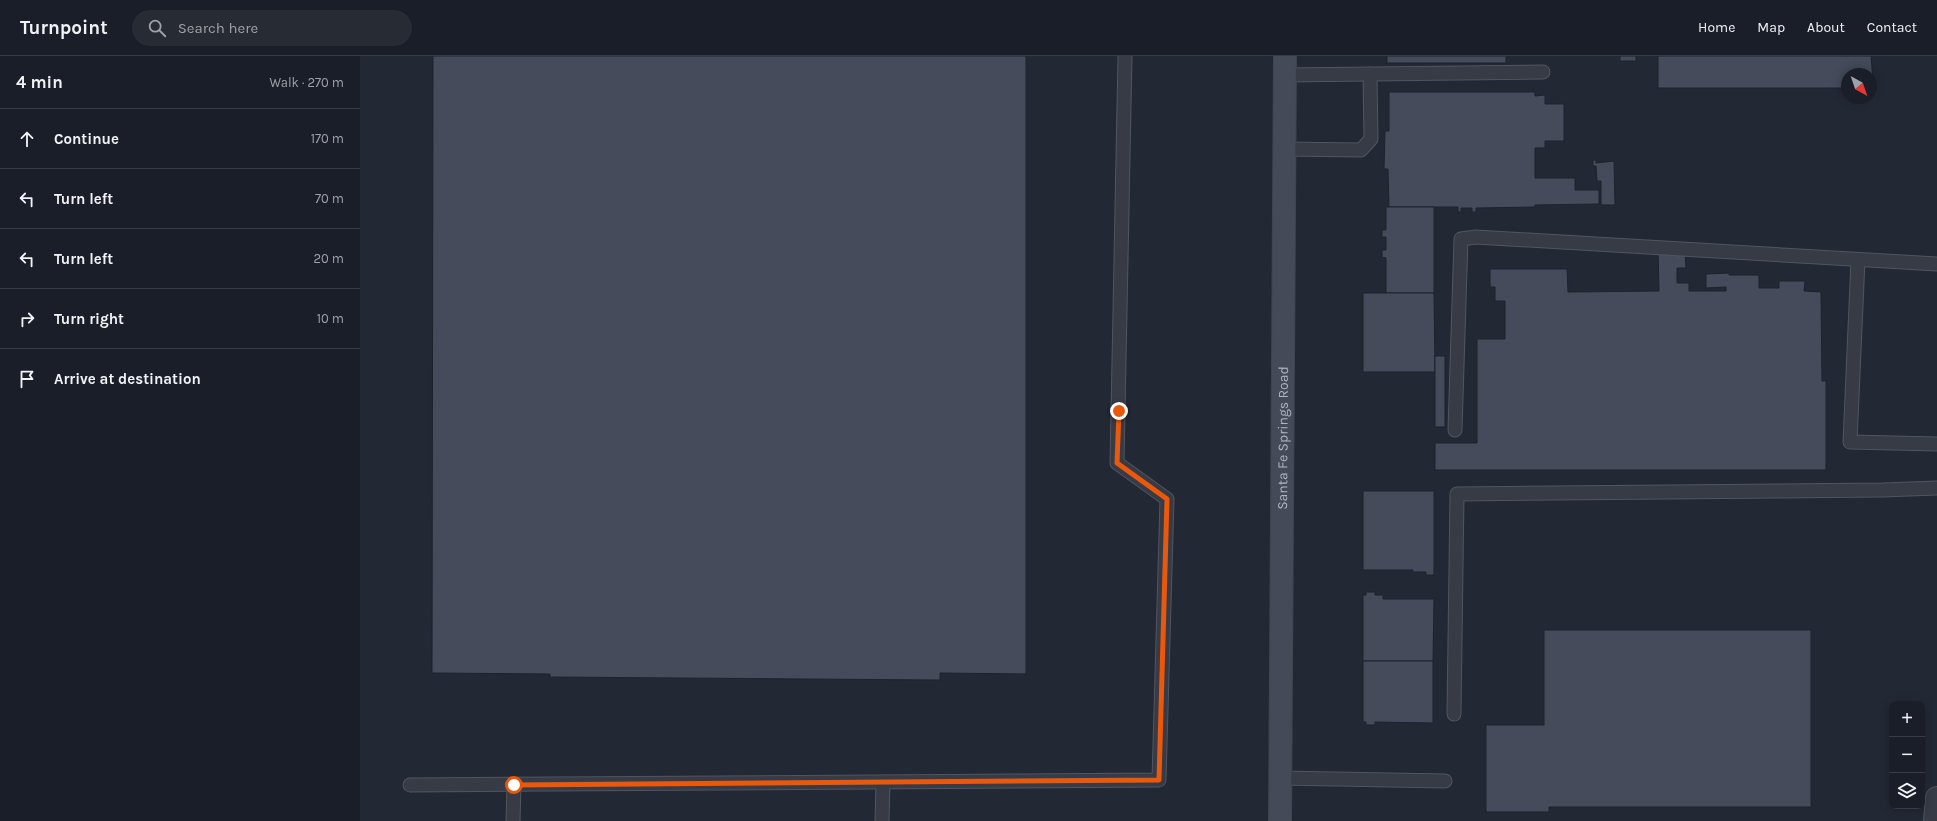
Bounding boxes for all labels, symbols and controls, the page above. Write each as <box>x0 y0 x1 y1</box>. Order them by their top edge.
search box <box>132 10 412 46</box>
text: Turnpoint <box>20 17 108 39</box>
icon: search <box>146 17 168 39</box>
text: Search here <box>178 19 258 37</box>
text: Home <box>1698 19 1735 36</box>
text: Map <box>1757 19 1785 36</box>
text: About <box>1807 19 1845 36</box>
text: Contact <box>1867 19 1917 36</box>
north arrow <box>1841 68 1877 104</box>
text: 4 min <box>16 72 63 92</box>
text: Walk · 270 m <box>270 75 344 90</box>
icon: ahead <box>16 128 38 150</box>
text: Continue <box>54 130 119 148</box>
text: 170 m <box>311 131 344 146</box>
icon: left <box>16 188 38 210</box>
text: Turn left <box>54 190 113 208</box>
text: 70 m <box>315 191 344 206</box>
icon: left <box>16 248 38 270</box>
text: Turn left <box>54 250 113 268</box>
text: 20 m <box>314 251 344 266</box>
icon: right <box>16 308 38 330</box>
text: Turn right <box>54 310 124 328</box>
text: 10 m <box>317 311 344 326</box>
street label: Santa Fe Springs Road <box>1274 366 1292 510</box>
icon: arrive <box>16 368 38 390</box>
text: Arrive at destination <box>54 370 201 388</box>
route end <box>1110 402 1128 420</box>
map controls <box>1889 701 1925 809</box>
button: + <box>1889 701 1925 737</box>
button: − <box>1889 737 1925 773</box>
button: layers <box>1889 773 1925 809</box>
route start <box>505 776 523 794</box>

